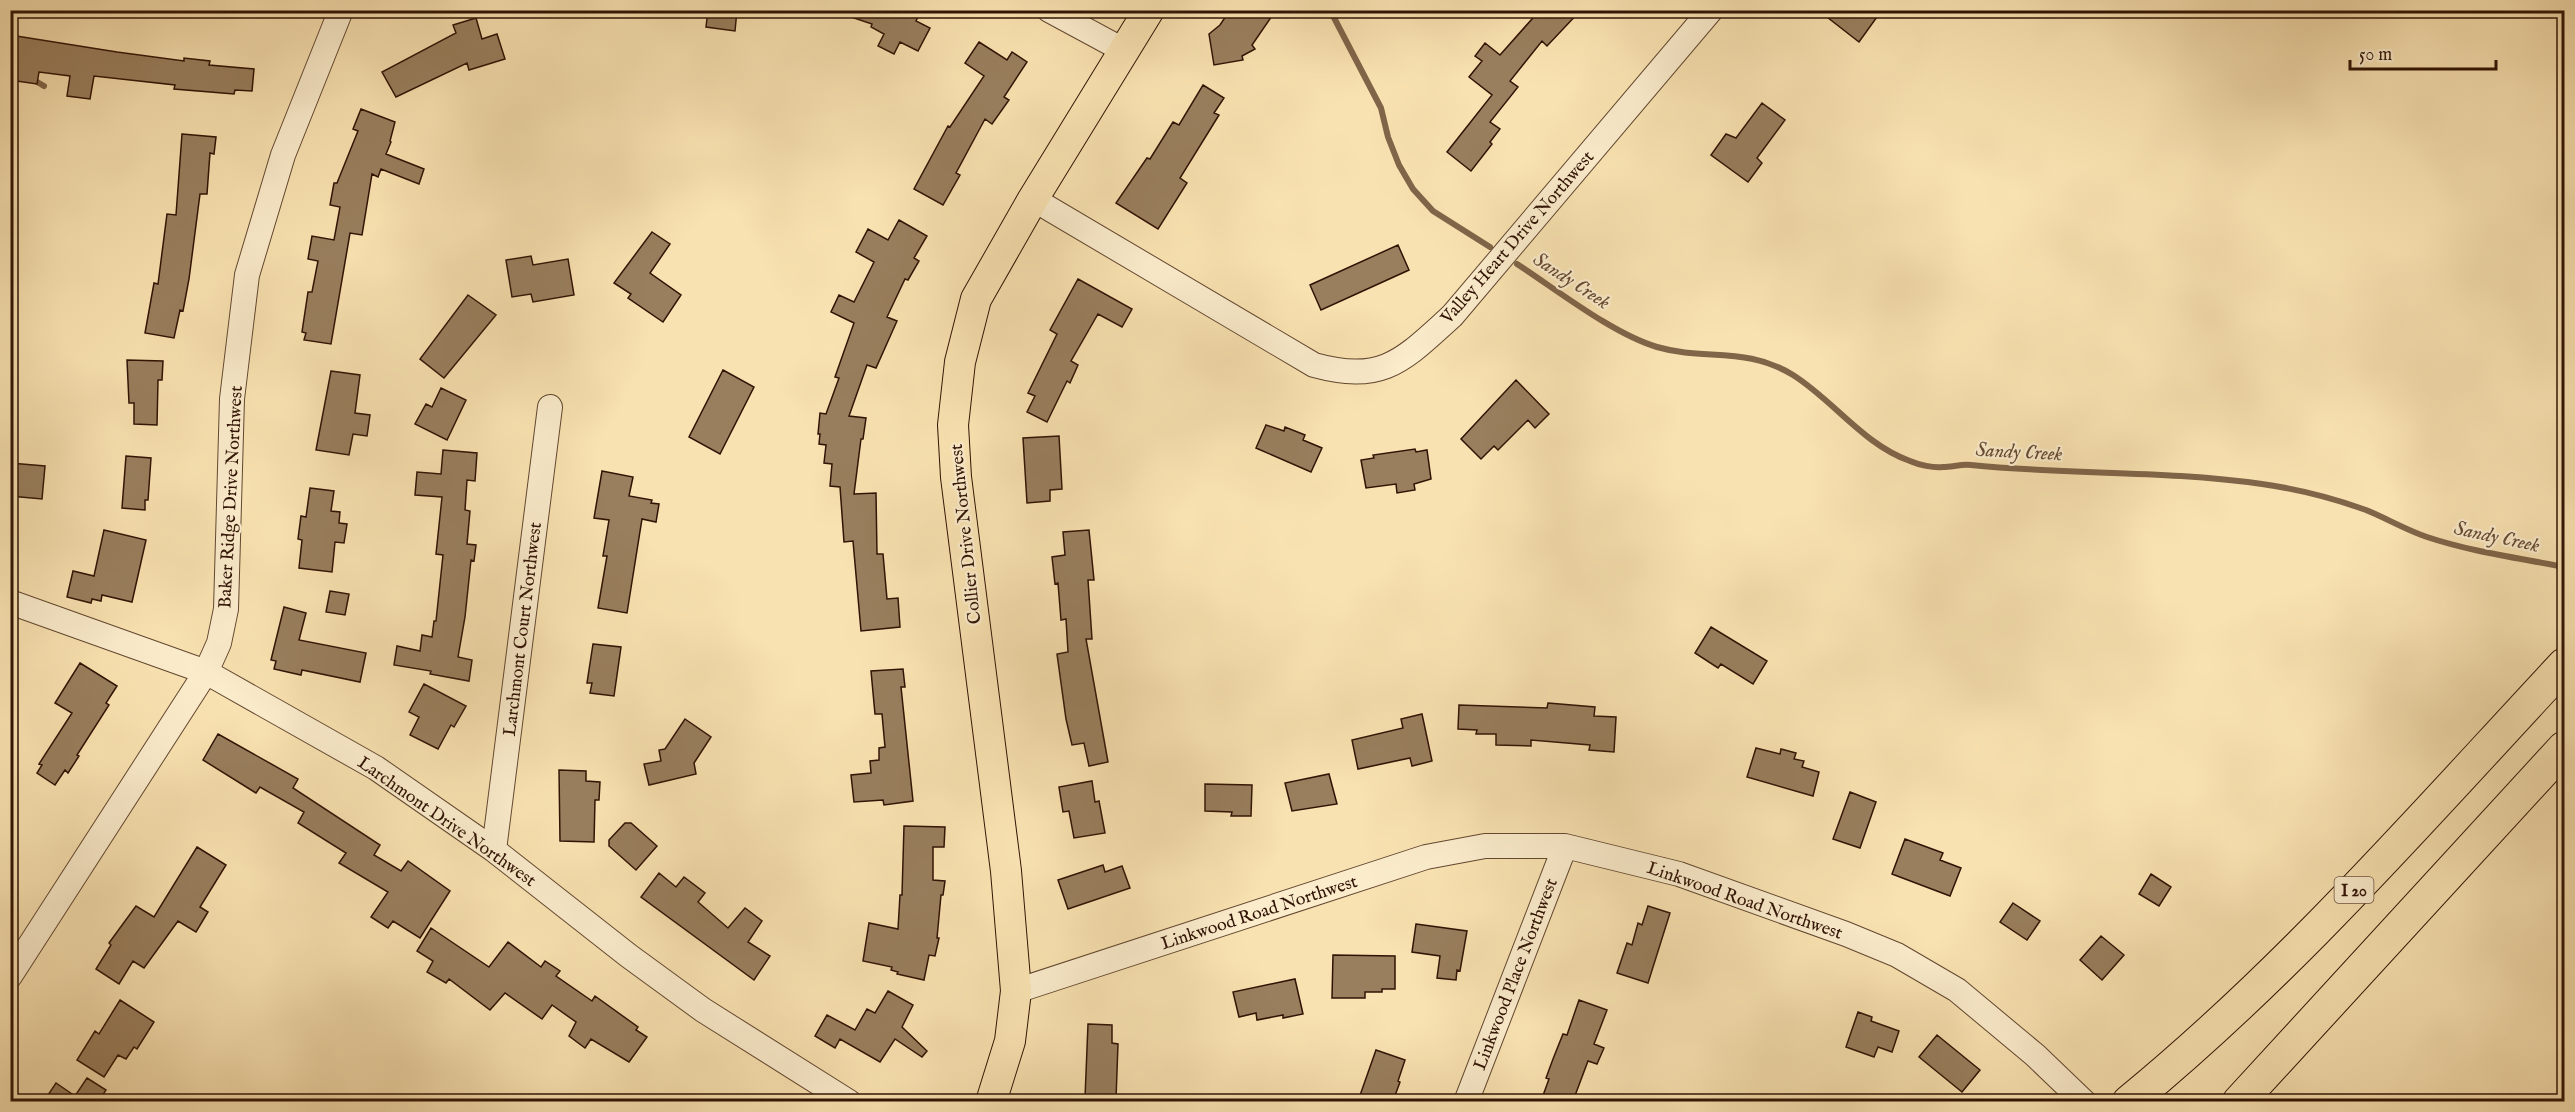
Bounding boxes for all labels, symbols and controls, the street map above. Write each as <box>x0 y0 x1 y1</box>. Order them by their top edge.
scale bar <box>2350 33 2496 71</box>
text: 50 m <box>2359 44 2392 67</box>
street label: Valley Heart Drive Northwest <box>1436 147 1600 330</box>
water label: Sandy Creek <box>1528 247 1614 315</box>
street label: Baker Ridge Drive Northwest <box>214 385 249 609</box>
water label: Sandy Creek <box>1975 438 2063 467</box>
street label: Collier Drive Northwest <box>946 443 987 625</box>
water label: Sandy Creek <box>2452 516 2542 559</box>
street label: Larchmont Court Northwest <box>499 521 548 738</box>
street label: Larchmont Drive Northwest <box>352 752 540 893</box>
street label: Linkwood Road Northwest <box>1644 857 1845 946</box>
street label: Linkwood Road Northwest <box>1158 871 1361 956</box>
street label: Linkwood Place Northwest <box>1469 875 1564 1074</box>
road number: I 20 <box>2334 877 2374 903</box>

